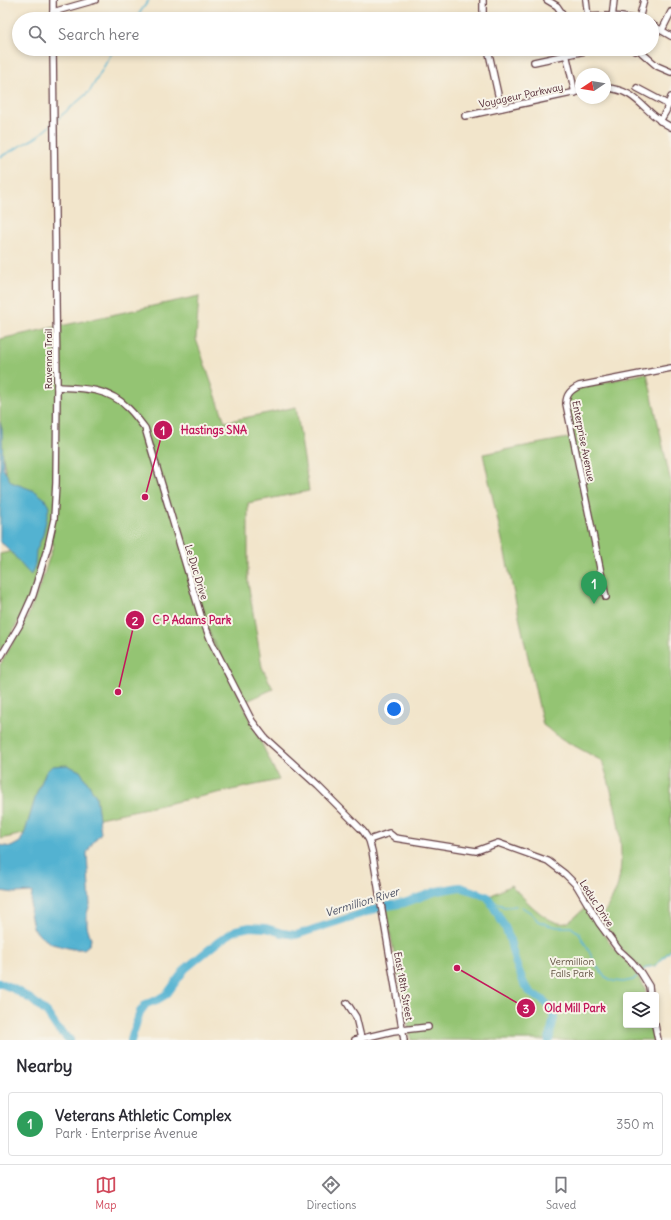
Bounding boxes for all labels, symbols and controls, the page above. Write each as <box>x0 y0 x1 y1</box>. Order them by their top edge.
search box <box>12 12 659 56</box>
icon: search <box>26 23 48 45</box>
text: Search here <box>58 25 139 44</box>
north arrow <box>575 68 611 104</box>
street label: Voyageur Parkway <box>478 80 565 111</box>
street label: Ravenna Trail <box>42 329 55 389</box>
street label: Enterprise Avenue <box>569 400 598 483</box>
callout: Hastings SNA <box>153 419 255 442</box>
text: 1 <box>161 423 165 438</box>
text: Hastings SNA <box>181 423 247 438</box>
street label: Le Duc Drive <box>182 543 211 601</box>
pin: 1 <box>581 571 607 604</box>
callout: C P Adams Park <box>125 609 240 632</box>
text: 2 <box>132 613 139 628</box>
text: C P Adams Park <box>153 613 232 627</box>
your location <box>384 699 404 719</box>
street label: Leduc Drive <box>577 877 617 929</box>
water label: Vermillion River <box>323 884 402 920</box>
street label: East 18th Street <box>391 951 416 1022</box>
park label: Vermillion Falls Park <box>550 955 594 980</box>
map controls <box>623 992 659 1028</box>
button: layers <box>623 992 659 1028</box>
callout: Old Mill Park <box>516 997 614 1020</box>
text: 3 <box>523 1001 530 1016</box>
text: Old Mill Park <box>544 1001 606 1015</box>
text: Nearby <box>16 1055 72 1077</box>
text: Veterans Athletic Complex <box>55 1106 231 1125</box>
text: 1 <box>27 1116 33 1133</box>
text: 350 m <box>616 1116 654 1133</box>
text: Park · Enterprise Avenue <box>55 1125 198 1142</box>
tab: Map <box>95 1174 117 1212</box>
tab: Directions <box>307 1174 356 1212</box>
tab: Saved <box>546 1174 576 1212</box>

